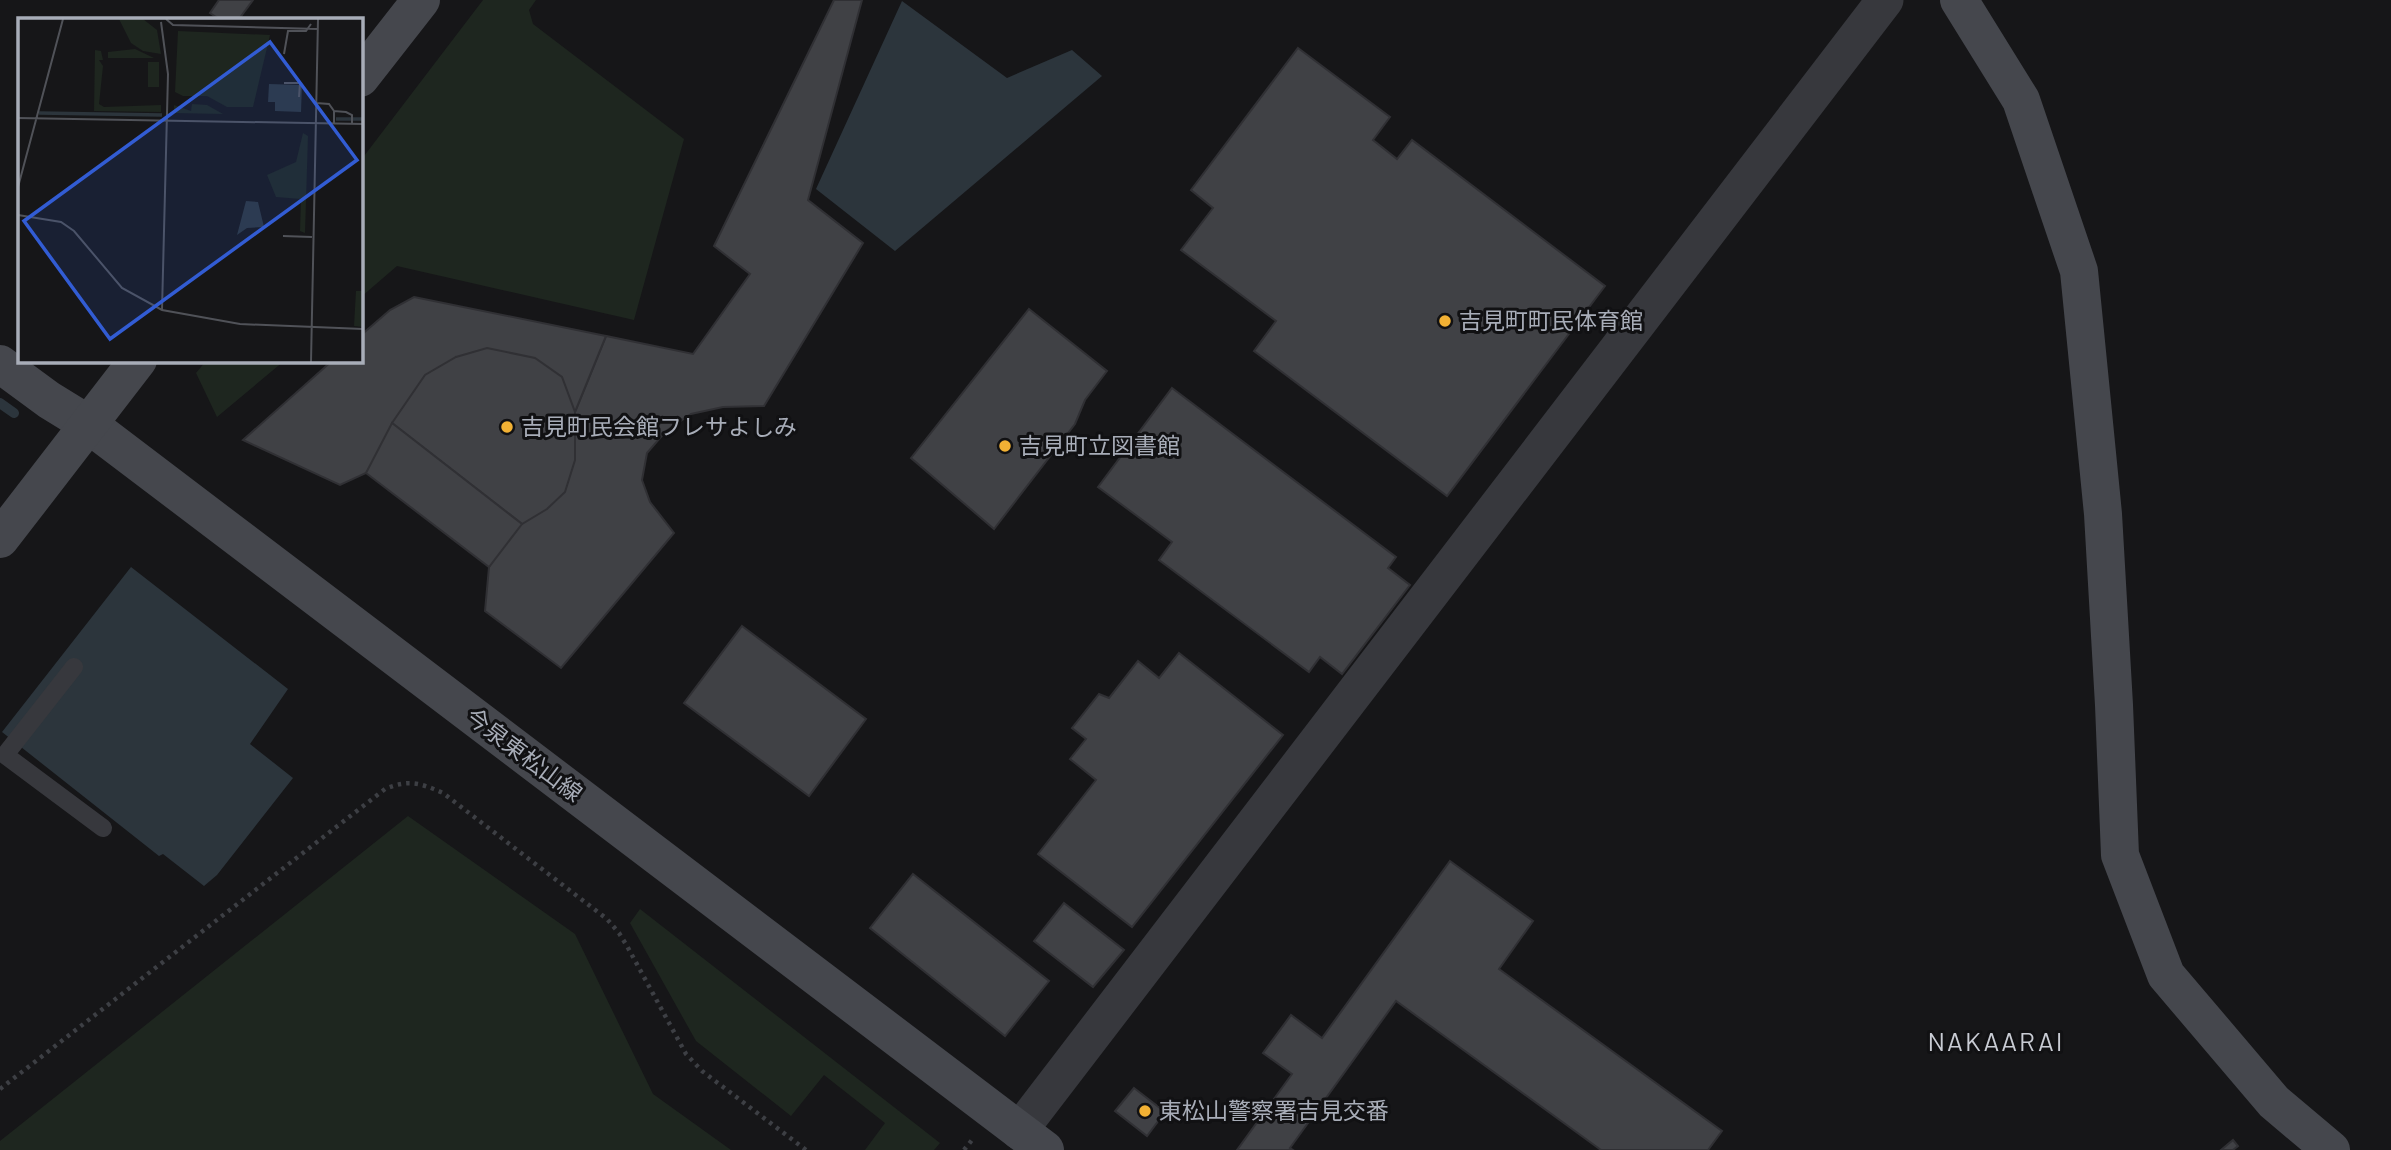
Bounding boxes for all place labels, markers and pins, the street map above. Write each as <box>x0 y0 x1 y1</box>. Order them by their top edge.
place label: 吉見町町民体育館 <box>1459 306 1643 334</box>
marker: 吉見町町民体育館 <box>1437 313 1453 329</box>
place label: 吉見町民会館フレサよしみ <box>521 412 797 440</box>
marker: 吉見町民会館フレサよしみ <box>499 419 515 435</box>
place label: 吉見町立図書館 <box>1019 431 1180 459</box>
marker: 吉見町立図書館 <box>997 438 1013 454</box>
place label: 東松山警察署吉見交番 <box>1159 1096 1389 1124</box>
marker: 東松山警察署吉見交番 <box>1137 1103 1153 1119</box>

